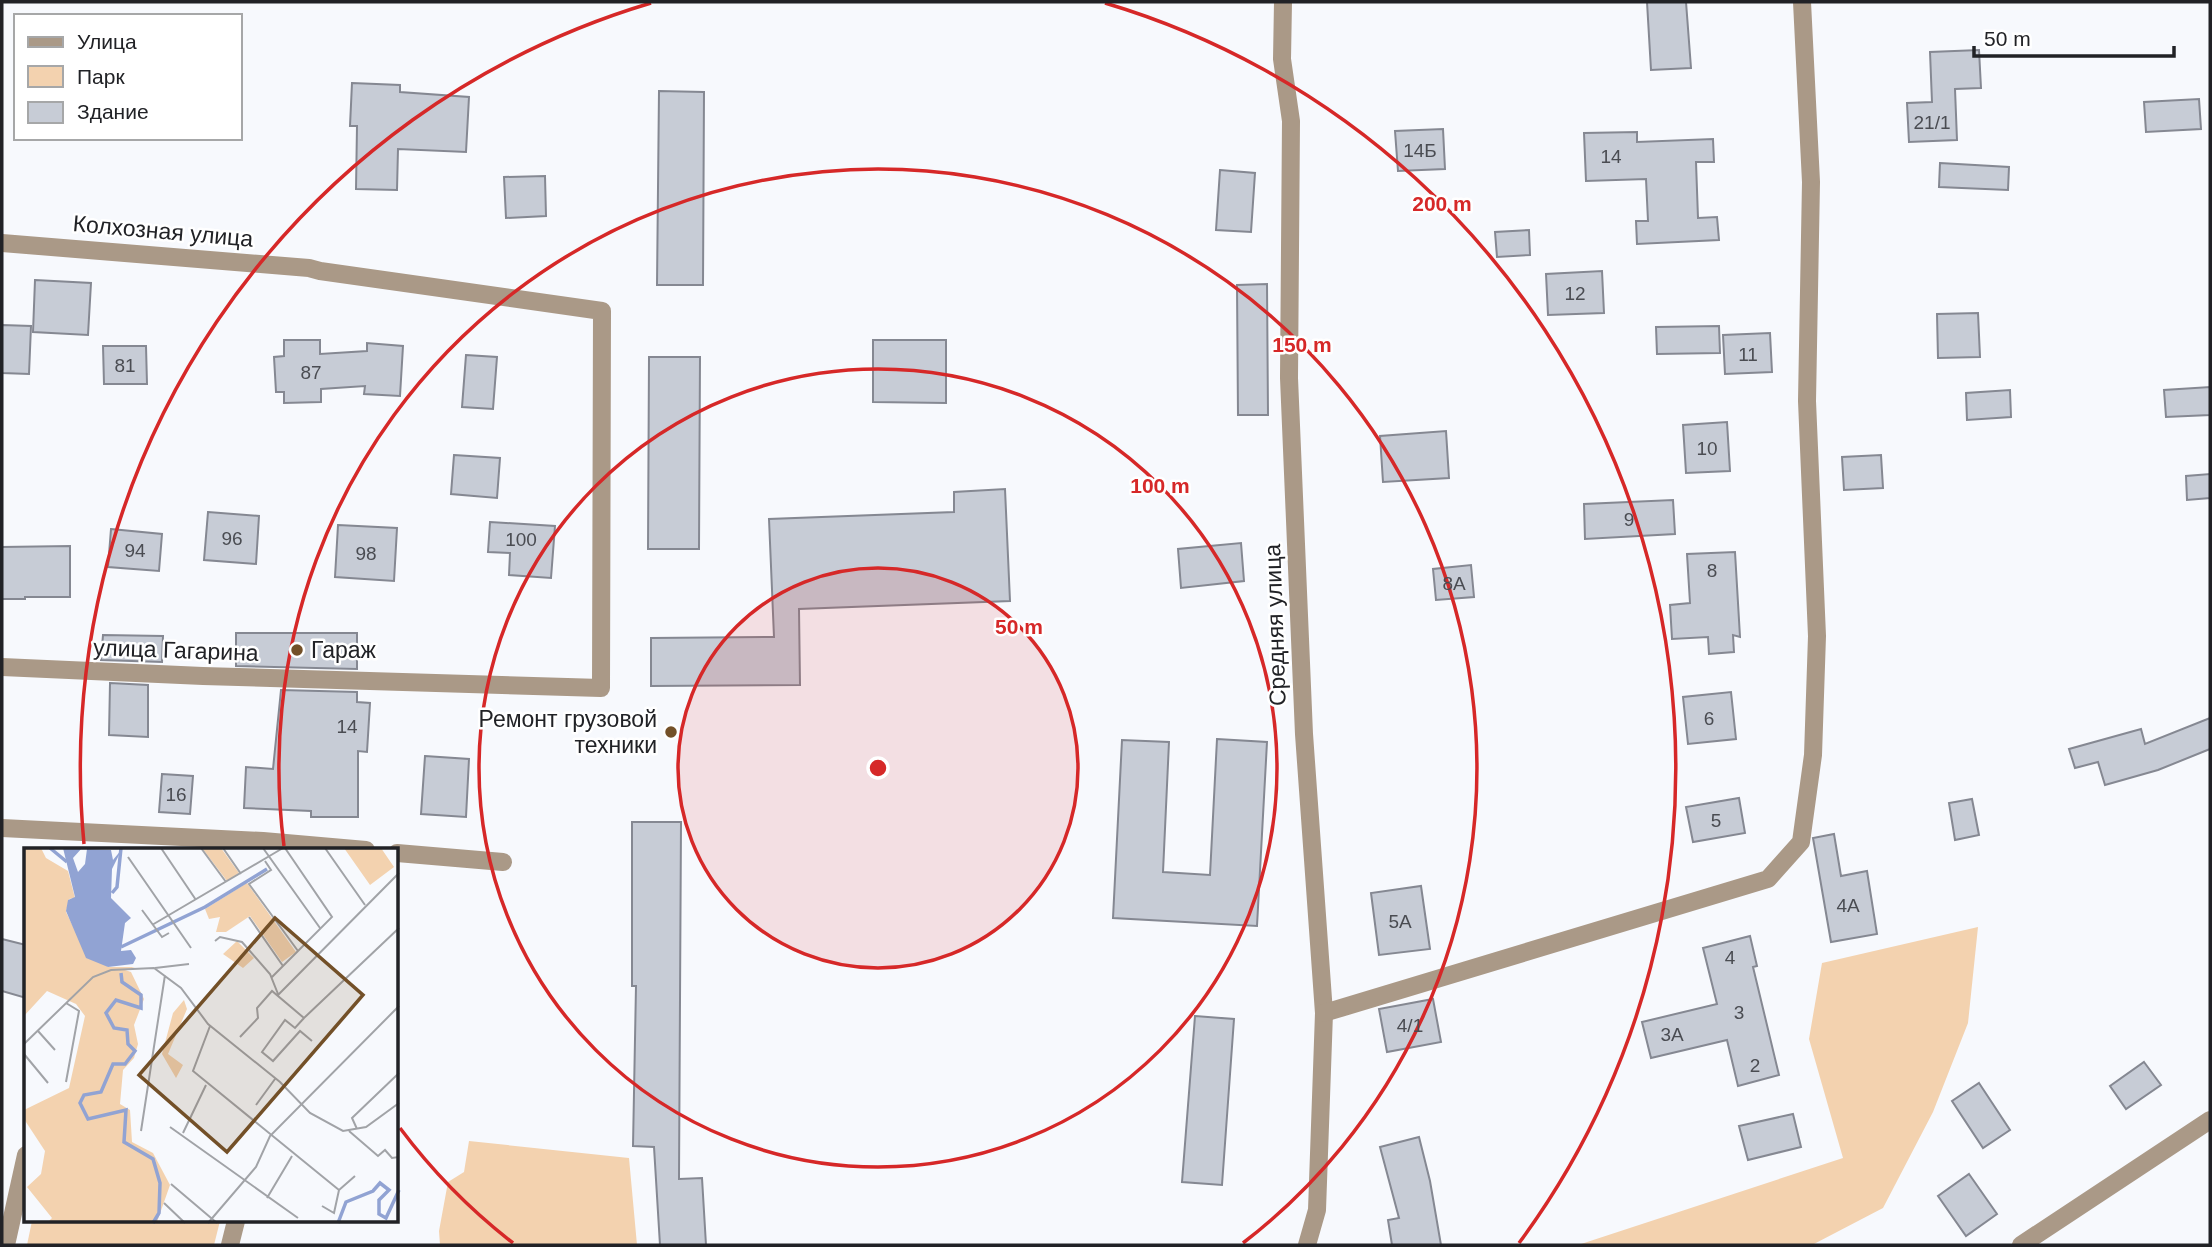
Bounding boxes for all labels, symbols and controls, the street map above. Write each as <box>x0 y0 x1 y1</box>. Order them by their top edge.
legend <box>14 14 242 140</box>
scale bar <box>1974 14 2174 58</box>
text: 50 m <box>1984 27 2031 50</box>
text: Улица <box>77 30 137 53</box>
text: Парк <box>77 65 125 88</box>
text: Здание <box>77 100 149 123</box>
house number: 21/1 <box>1914 112 1950 133</box>
house number: 14Б <box>1403 140 1437 161</box>
house number: 14 <box>1600 146 1622 167</box>
text: 200 m <box>1412 192 1472 215</box>
street label: Колхозная улица <box>72 210 254 252</box>
house number: 12 <box>1564 283 1586 304</box>
text: 150 m <box>1272 333 1332 356</box>
house number: 11 <box>1738 344 1758 365</box>
house number: 81 <box>114 355 136 376</box>
house number: 87 <box>300 362 322 383</box>
house number: 10 <box>1696 438 1718 459</box>
text: 100 m <box>1130 474 1190 497</box>
house number: 9 <box>1624 509 1634 530</box>
house number: 96 <box>221 528 243 549</box>
house number: 100 <box>505 529 537 550</box>
house number: 94 <box>124 540 146 561</box>
house number: 98 <box>355 543 377 564</box>
street label: Средняя улица <box>1259 543 1291 707</box>
house number: 8 <box>1707 560 1717 581</box>
house number: 8А <box>1442 573 1466 594</box>
text: 50 m <box>995 615 1043 638</box>
street label: улица Гагарина <box>93 634 259 666</box>
place label: Гараж <box>311 637 377 663</box>
marker: Гараж <box>289 642 305 658</box>
place label: Ремонт грузовой техники <box>479 706 657 758</box>
house number: 6 <box>1704 708 1714 729</box>
house number: 14 <box>336 716 358 737</box>
marker: Ремонт грузовой техники <box>663 724 679 740</box>
centre of rings <box>866 756 890 780</box>
house number: 16 <box>165 784 187 805</box>
house number: 5 <box>1711 810 1721 831</box>
inset map <box>24 848 399 1222</box>
house number: 4А <box>1836 895 1860 916</box>
house number: 5А <box>1388 911 1412 932</box>
house number: 4 <box>1725 947 1736 968</box>
house number: 3 <box>1734 1002 1744 1023</box>
house number: 4/1 <box>1397 1015 1423 1036</box>
house number: 3А <box>1660 1024 1684 1045</box>
house number: 2 <box>1750 1055 1760 1076</box>

